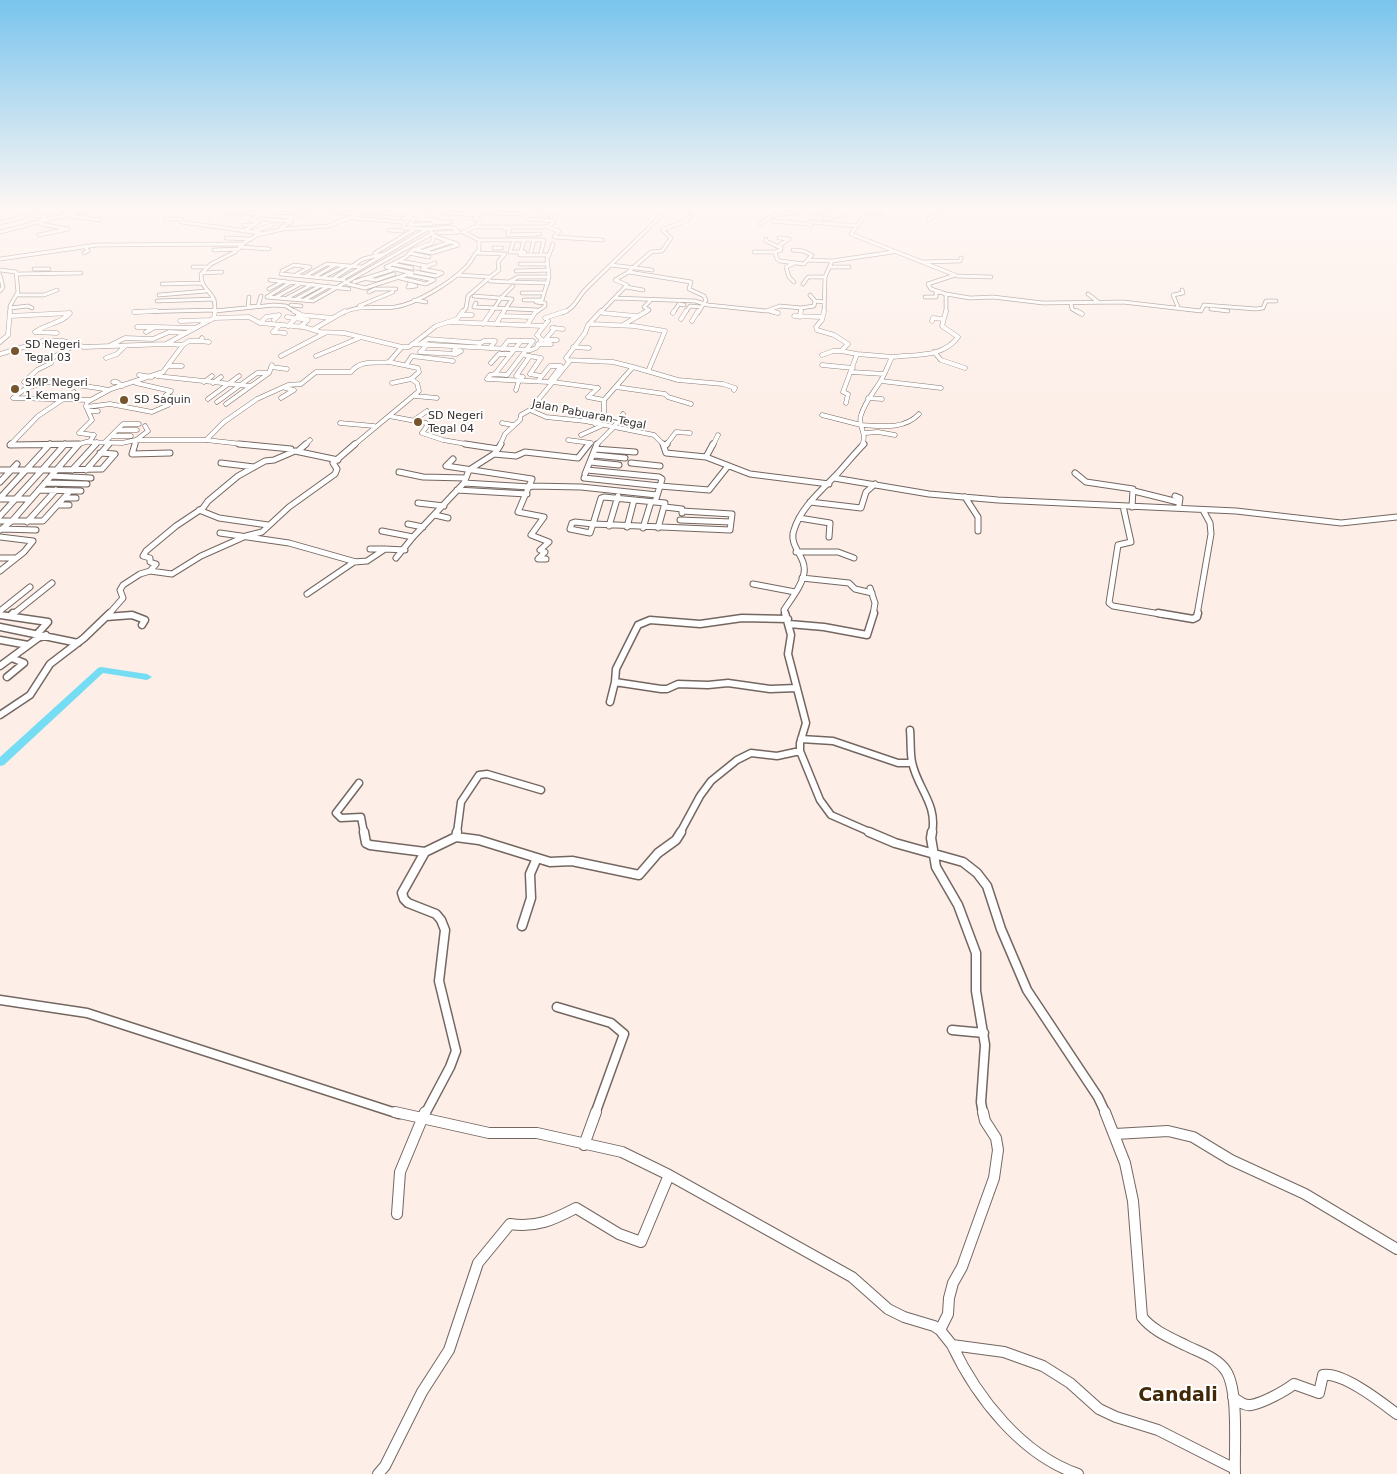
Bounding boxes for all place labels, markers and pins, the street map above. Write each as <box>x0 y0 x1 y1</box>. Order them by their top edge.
place label: SD Negeri Tegal 03 <box>25 338 80 364</box>
marker: SD Negeri Tegal 03 <box>9 345 21 357</box>
place label: SMP Negeri 1 Kemang <box>25 376 88 402</box>
marker: SMP Negeri 1 Kemang <box>9 383 21 395</box>
place label: SD Saquin <box>134 393 191 407</box>
marker: SD Saquin <box>118 394 130 406</box>
place label: SD Negeri Tegal 04 <box>428 409 483 435</box>
marker: SD Negeri Tegal 04 <box>412 416 424 428</box>

